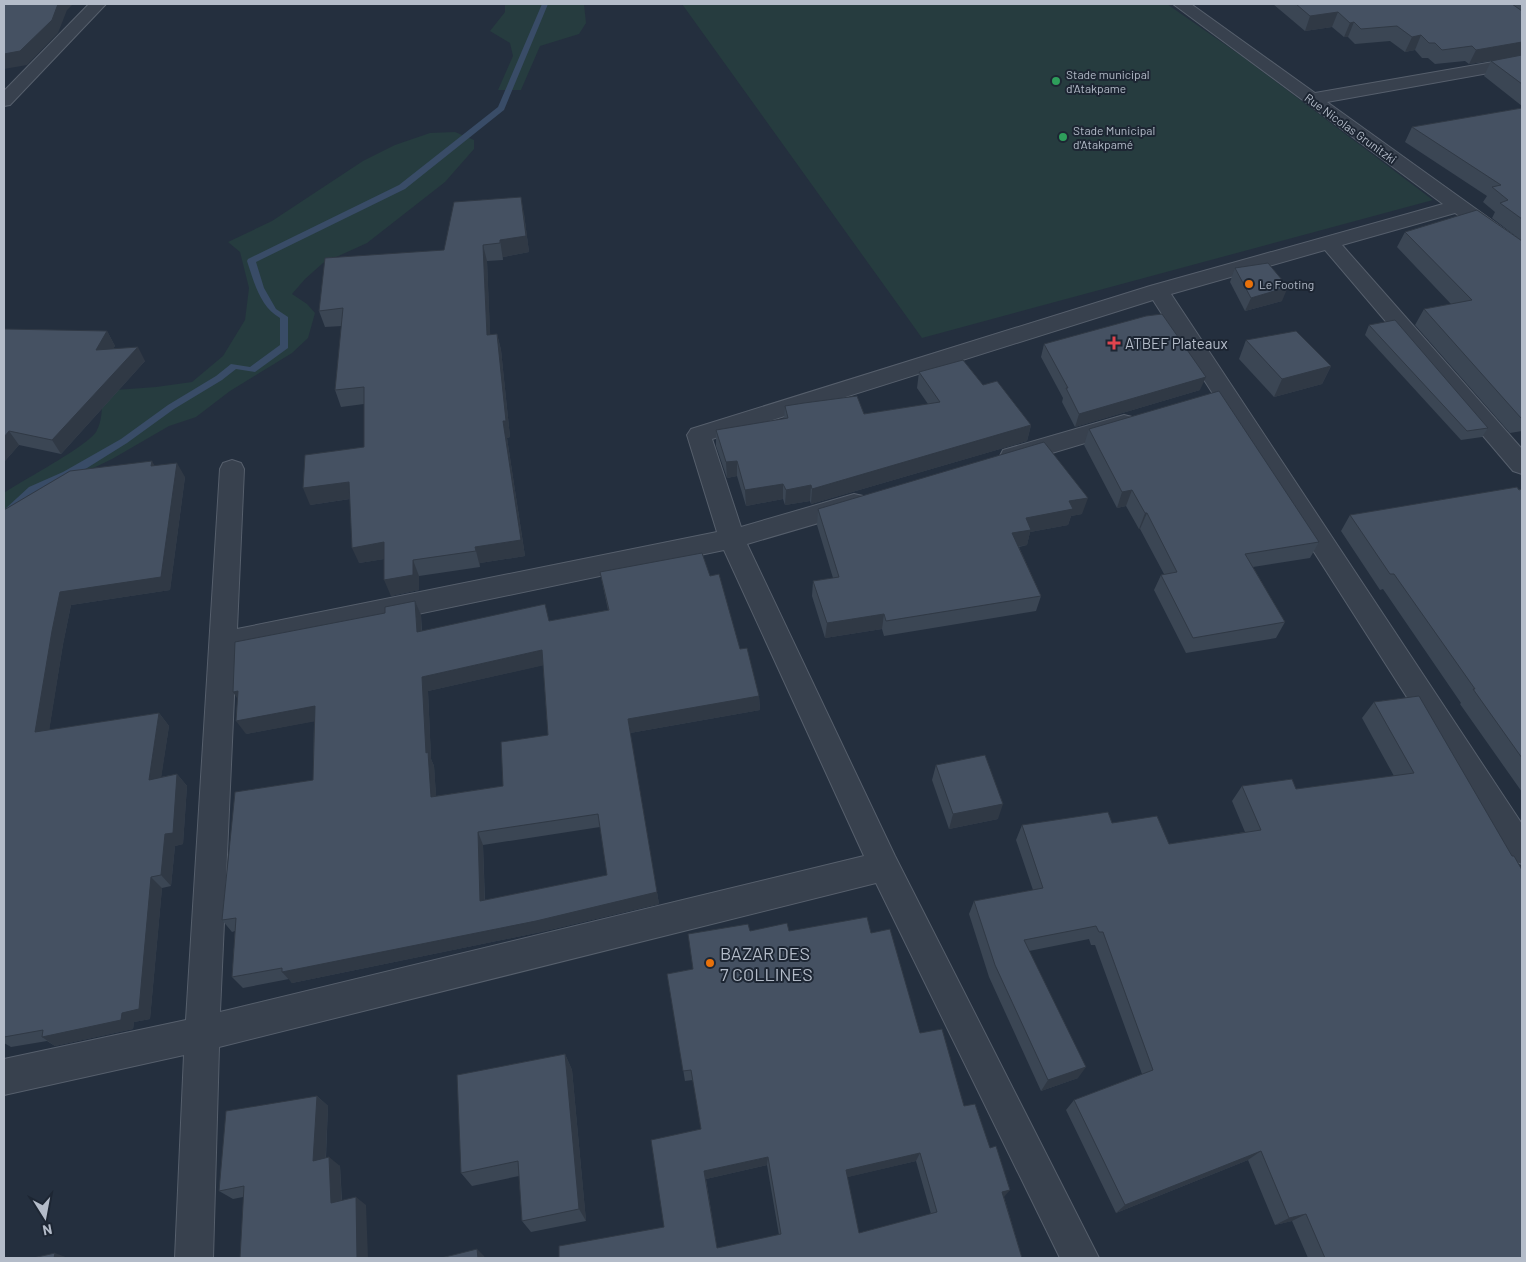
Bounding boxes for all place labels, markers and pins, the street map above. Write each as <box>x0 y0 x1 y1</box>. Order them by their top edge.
place label: Stade municipal d'Atakpame <box>1066 67 1150 95</box>
marker: Stade municipal d'Atakpame <box>1050 75 1062 87</box>
place label: Stade Municipal d'Atakpamé <box>1073 123 1155 151</box>
marker: Stade Municipal d'Atakpamé <box>1057 131 1069 143</box>
place label: Le Footing <box>1259 277 1314 291</box>
marker: Le Footing <box>1243 278 1255 290</box>
place label: ATBEF Plateaux <box>1125 334 1228 352</box>
marker: ATBEF Plateaux <box>1107 336 1121 350</box>
place label: BAZAR DES 7 COLLINES <box>720 942 813 985</box>
marker: BAZAR DES 7 COLLINES <box>704 957 716 969</box>

